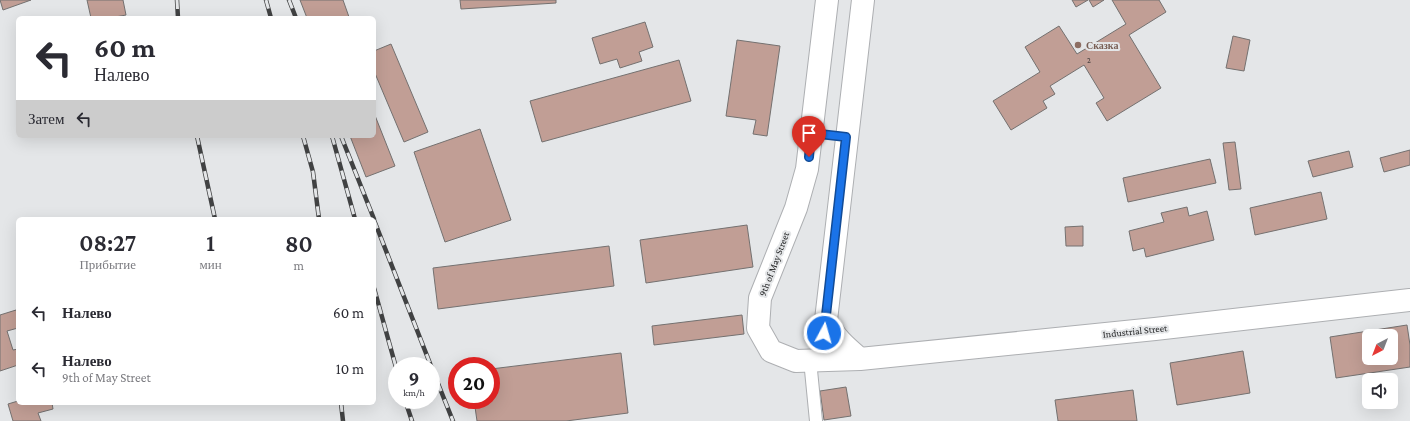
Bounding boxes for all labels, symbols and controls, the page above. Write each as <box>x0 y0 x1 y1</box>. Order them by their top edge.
icon: left <box>28 32 80 84</box>
text: 60 m <box>94 32 155 63</box>
marker: Сказка <box>1073 40 1083 50</box>
place label: Сказка <box>1086 40 1118 51</box>
house number: 2 <box>1087 56 1091 65</box>
text: Налево <box>94 65 150 85</box>
icon: left <box>73 108 95 130</box>
text: Затем <box>28 111 65 127</box>
pin <box>792 116 826 157</box>
icon: arrive <box>798 122 820 144</box>
text: 08:27 <box>79 229 136 256</box>
text: 1 <box>206 229 215 256</box>
text: 80 <box>285 230 313 257</box>
street label: 9th of May Street <box>757 230 792 298</box>
text: Прибытие <box>79 257 136 272</box>
text: мин <box>199 257 222 272</box>
text: m <box>294 258 304 273</box>
icon: left <box>28 302 50 324</box>
text: Налево <box>62 305 112 321</box>
text: 60 m <box>333 305 364 321</box>
position arrow <box>803 312 845 354</box>
street label: Industrial Street <box>1102 322 1169 340</box>
north arrow <box>1362 329 1398 365</box>
map controls <box>1362 329 1398 409</box>
text: Налево <box>62 353 112 369</box>
speed limit sign: 20 <box>448 357 500 409</box>
icon: left <box>28 358 50 380</box>
text: 10 m <box>336 361 364 377</box>
text: 9 <box>409 367 419 389</box>
text: 9th of May Street <box>62 370 151 385</box>
button: sound <box>1362 373 1398 409</box>
text: km/h <box>403 387 425 398</box>

